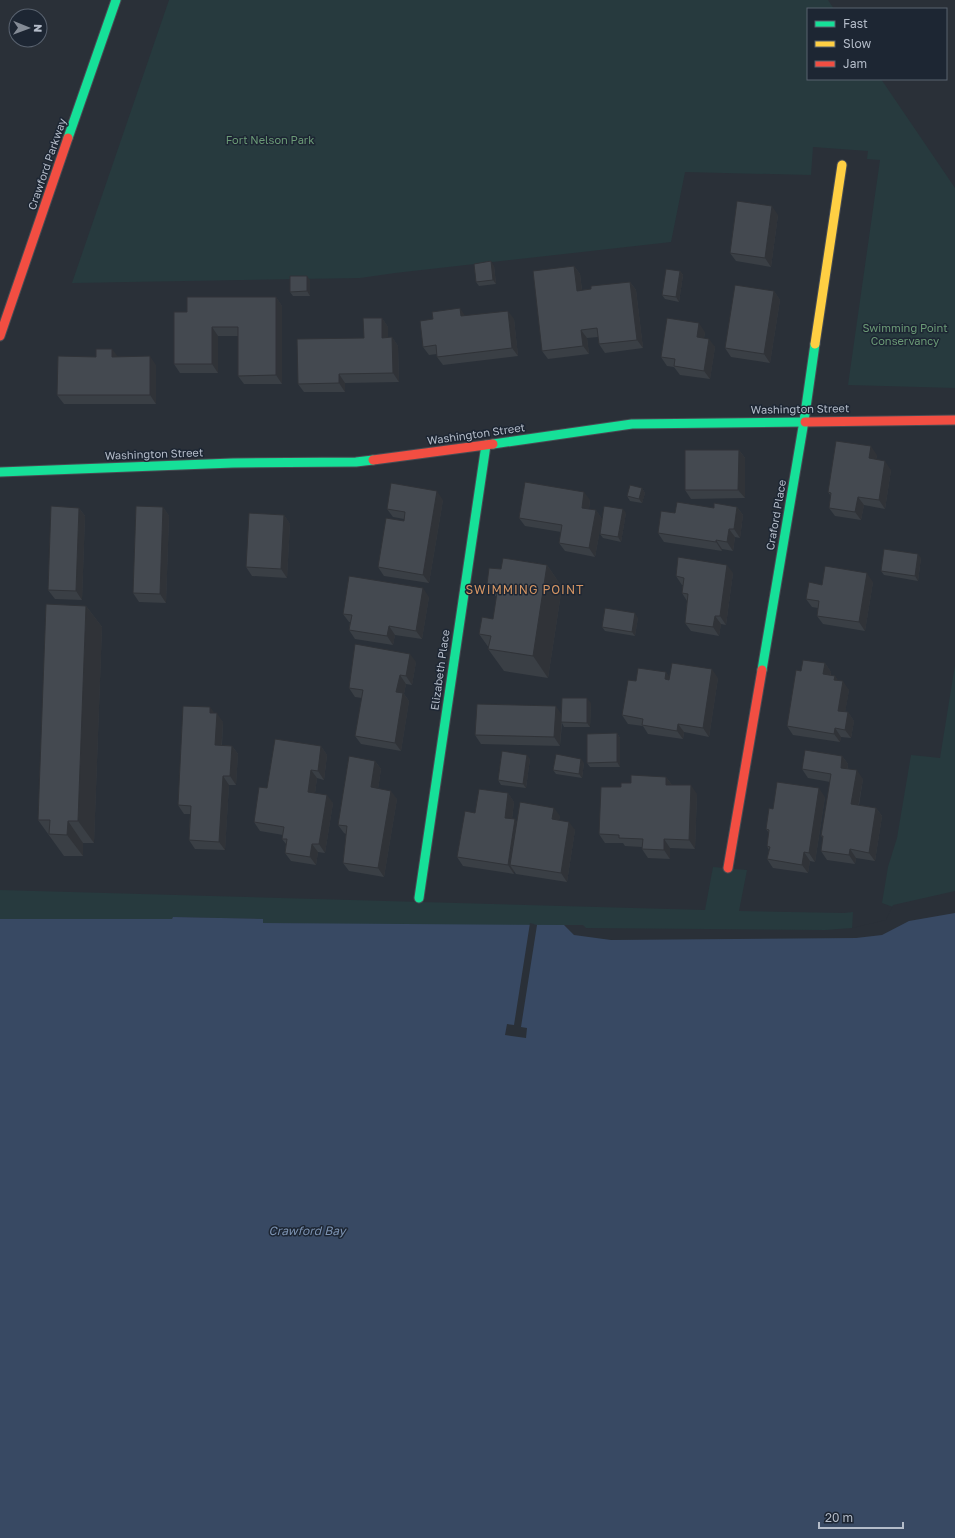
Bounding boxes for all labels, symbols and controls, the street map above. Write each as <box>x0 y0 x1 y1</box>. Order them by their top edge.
north arrow <box>8 8 48 48</box>
legend <box>807 8 947 80</box>
text: Fast <box>843 16 868 31</box>
text: N <box>32 24 45 32</box>
text: Slow <box>843 36 871 51</box>
text: Jam <box>843 56 867 71</box>
street label: Crawford Parkway <box>25 116 68 211</box>
park label: Fort Nelson Park <box>226 133 314 146</box>
park label: Swimming Point Conservancy <box>862 321 948 347</box>
street label: Washington Street <box>751 401 849 416</box>
street label: Washington Street <box>426 420 526 447</box>
street label: Washington Street <box>105 445 203 462</box>
street label: Craford Place <box>763 479 788 551</box>
district label: SWIMMING POINT <box>466 582 584 597</box>
street label: Elizabeth Place <box>427 629 452 711</box>
water label: Crawford Bay <box>268 1223 348 1238</box>
scale bar <box>819 1504 903 1530</box>
text: 20 m <box>825 1510 853 1525</box>

